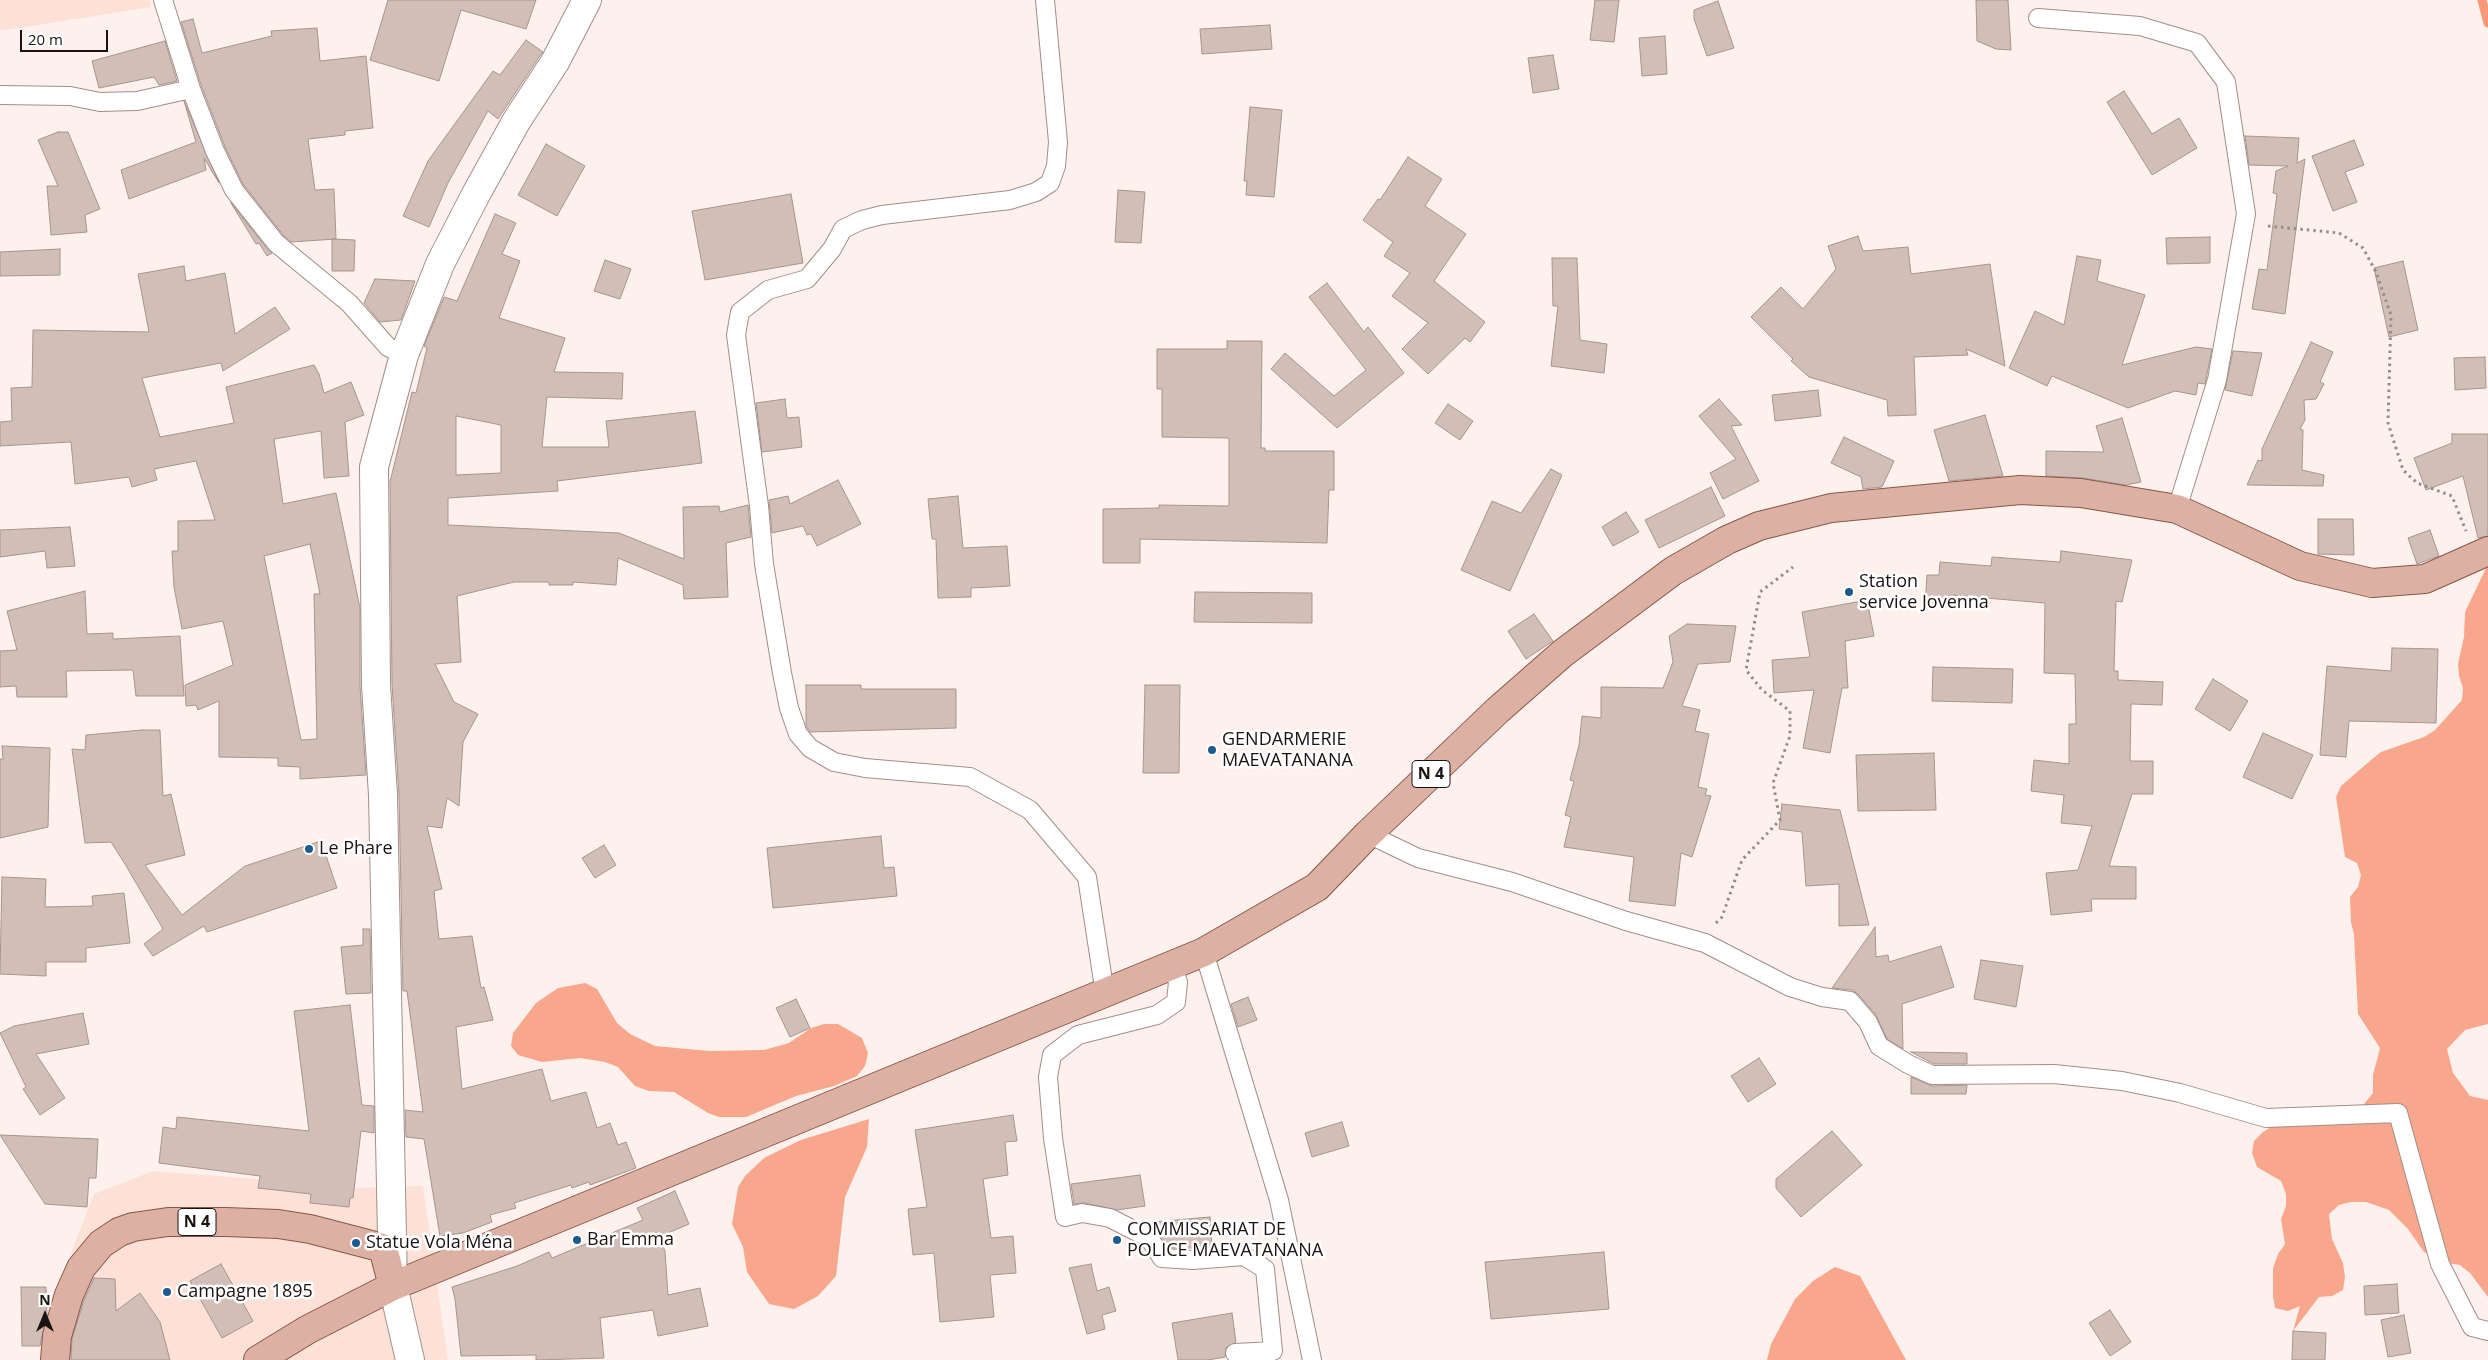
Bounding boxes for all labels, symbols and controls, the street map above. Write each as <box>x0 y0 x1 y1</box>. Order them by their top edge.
scale bar <box>22 20 110 52</box>
text: 20 m <box>28 29 63 49</box>
place label: Station service Jovenna <box>1859 571 1989 614</box>
marker: Station service Jovenna <box>1843 586 1855 598</box>
place label: GENDARMERIE MAEVATANANA <box>1222 729 1353 772</box>
marker: GENDARMERIE MAEVATANANA <box>1206 744 1218 756</box>
road number: N 4 <box>1412 761 1450 788</box>
place label: Le Phare <box>319 838 393 860</box>
marker: Le Phare <box>303 843 315 855</box>
road number: N 4 <box>178 1208 216 1236</box>
place label: COMMISSARIAT DE POLICE MAEVATANANA <box>1127 1219 1323 1262</box>
place label: Bar Emma <box>587 1229 674 1251</box>
place label: Statue Vola Ména <box>366 1232 513 1254</box>
marker: Bar Emma <box>571 1234 583 1246</box>
marker: COMMISSARIAT DE POLICE MAEVATANANA <box>1111 1234 1123 1246</box>
marker: Statue Vola Ména <box>350 1237 362 1249</box>
place label: Campagne 1895 <box>177 1281 313 1303</box>
marker: Campagne 1895 <box>161 1286 173 1298</box>
north arrow <box>20 1290 70 1340</box>
text: N <box>39 1290 51 1309</box>

